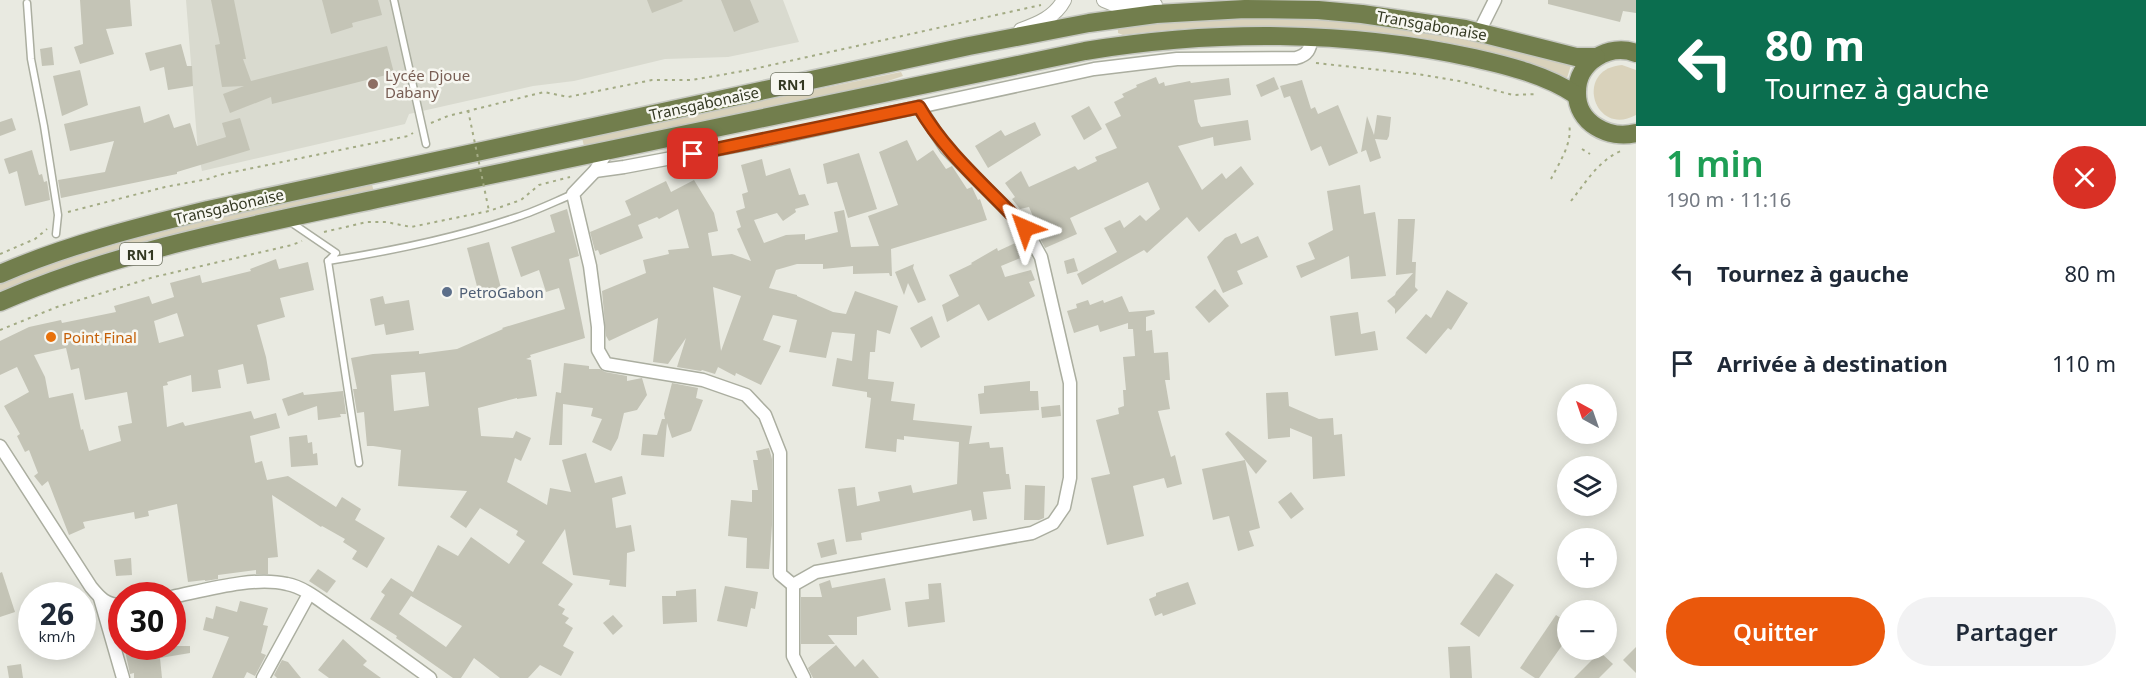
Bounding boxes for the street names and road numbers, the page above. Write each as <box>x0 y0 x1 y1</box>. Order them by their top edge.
street label: Transgabonaise <box>1375 5 1489 45</box>
road number: RN1 <box>771 73 813 95</box>
street label: Transgabonaise <box>647 82 761 124</box>
street label: Transgabonaise <box>172 184 286 228</box>
road number: RN1 <box>120 243 162 265</box>

